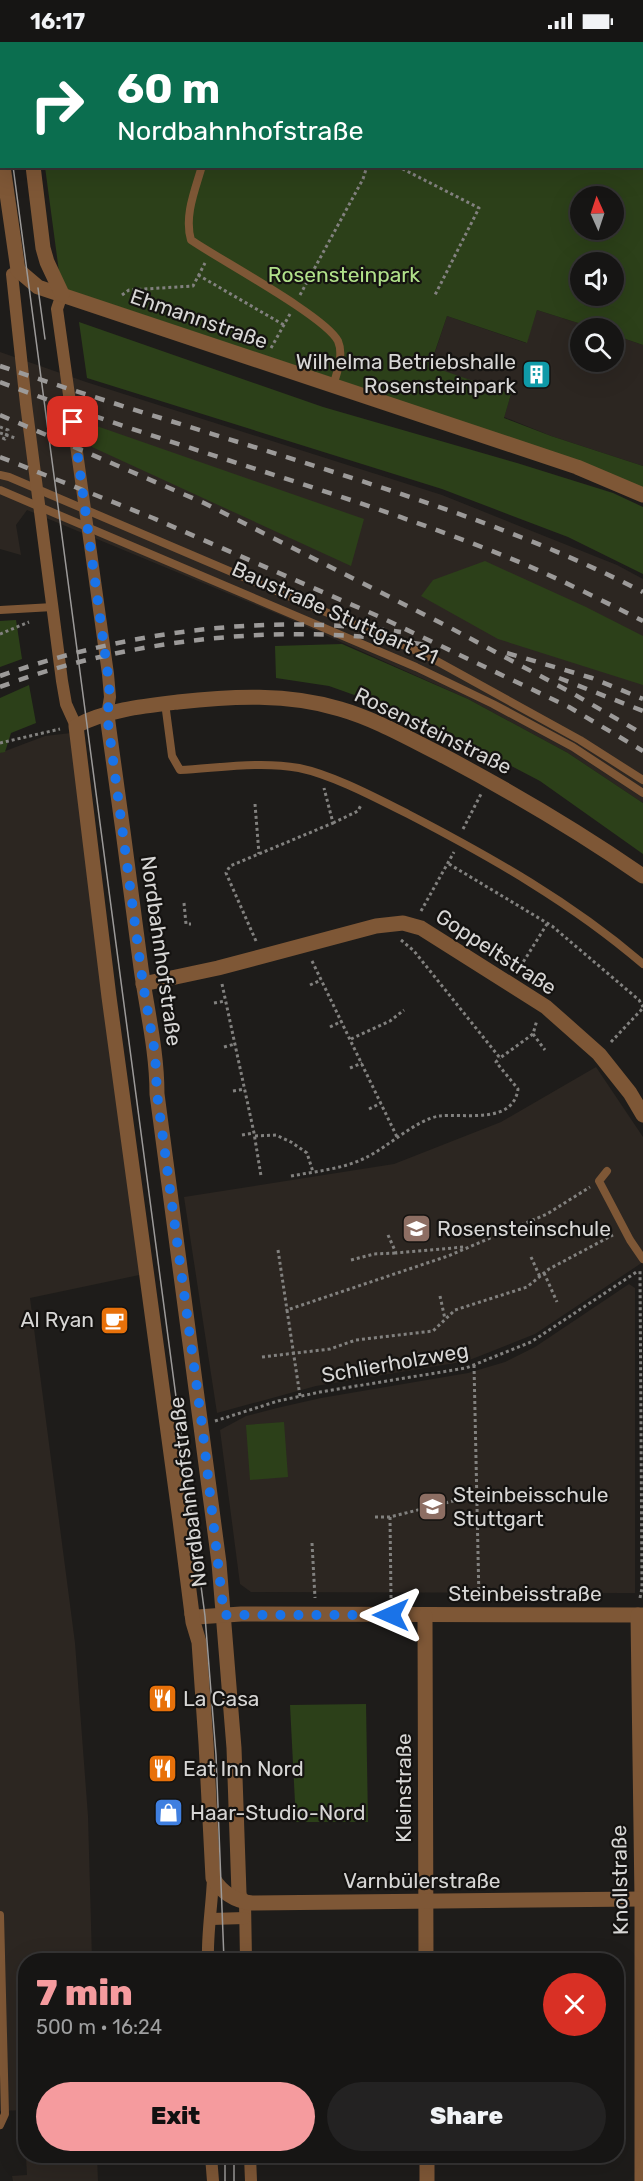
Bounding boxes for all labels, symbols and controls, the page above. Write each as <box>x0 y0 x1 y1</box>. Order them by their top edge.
text: 16:17 <box>30 8 85 35</box>
text: 60 m <box>117 64 220 114</box>
icon: right <box>18 66 96 144</box>
text: Nordbahnhofstraße <box>117 115 364 147</box>
north arrow <box>570 186 624 240</box>
map controls <box>570 186 624 372</box>
button: sound <box>570 252 624 306</box>
park label: Rosensteinpark <box>268 262 420 287</box>
street label: Ehmannstraße <box>127 283 271 354</box>
button: search <box>570 318 624 372</box>
place label: Wilhelma Betriebshalle Rosensteinpark <box>296 349 516 398</box>
building icon: Wilhelma Betriebshalle Rosensteinpark <box>521 358 553 390</box>
pin <box>47 396 98 447</box>
icon: arrive <box>56 405 89 438</box>
street label: Baustraße Stuttgart 21 <box>228 556 442 669</box>
street label: Rosensteinstraße <box>351 682 516 779</box>
street label: Nordbahnhofstraße <box>136 854 187 1048</box>
street label: Goppeltstraße <box>431 903 561 1000</box>
school or university icon: Rosensteinschule <box>400 1213 432 1245</box>
place label: Rosensteinschule <box>437 1216 611 1241</box>
cafe icon: Al Ryan <box>99 1304 131 1336</box>
place label: Al Ryan <box>20 1307 94 1332</box>
street label: Schlierholzweg <box>319 1337 470 1388</box>
street label: Nordbahnhofstraße <box>163 1395 212 1589</box>
place label: Steinbeisschule Stuttgart <box>453 1482 608 1531</box>
school or university icon: Steinbeisschule Stuttgart <box>416 1491 448 1523</box>
street label: Steinbeisstraße <box>448 1581 602 1606</box>
position arrow <box>359 1583 423 1647</box>
restaurant icon: La Casa <box>146 1683 178 1715</box>
place label: La Casa <box>183 1686 259 1711</box>
street label: Kleinstraße <box>391 1733 416 1843</box>
restaurant icon: Eat Inn Nord <box>146 1753 178 1785</box>
place label: Eat Inn Nord <box>183 1756 304 1781</box>
shop icon: Haar-Studio-Nord <box>153 1797 185 1829</box>
place label: Haar-Studio-Nord <box>190 1800 366 1825</box>
street label: Knollstraße <box>606 1825 633 1935</box>
street label: Varnbülerstraße <box>343 1868 501 1893</box>
text: 7 min <box>36 1971 133 2014</box>
button: close <box>543 1973 606 2036</box>
text: 500 m · 16:24 <box>36 2015 162 2039</box>
button: Exit <box>36 2082 315 2151</box>
button: Share <box>327 2082 606 2151</box>

